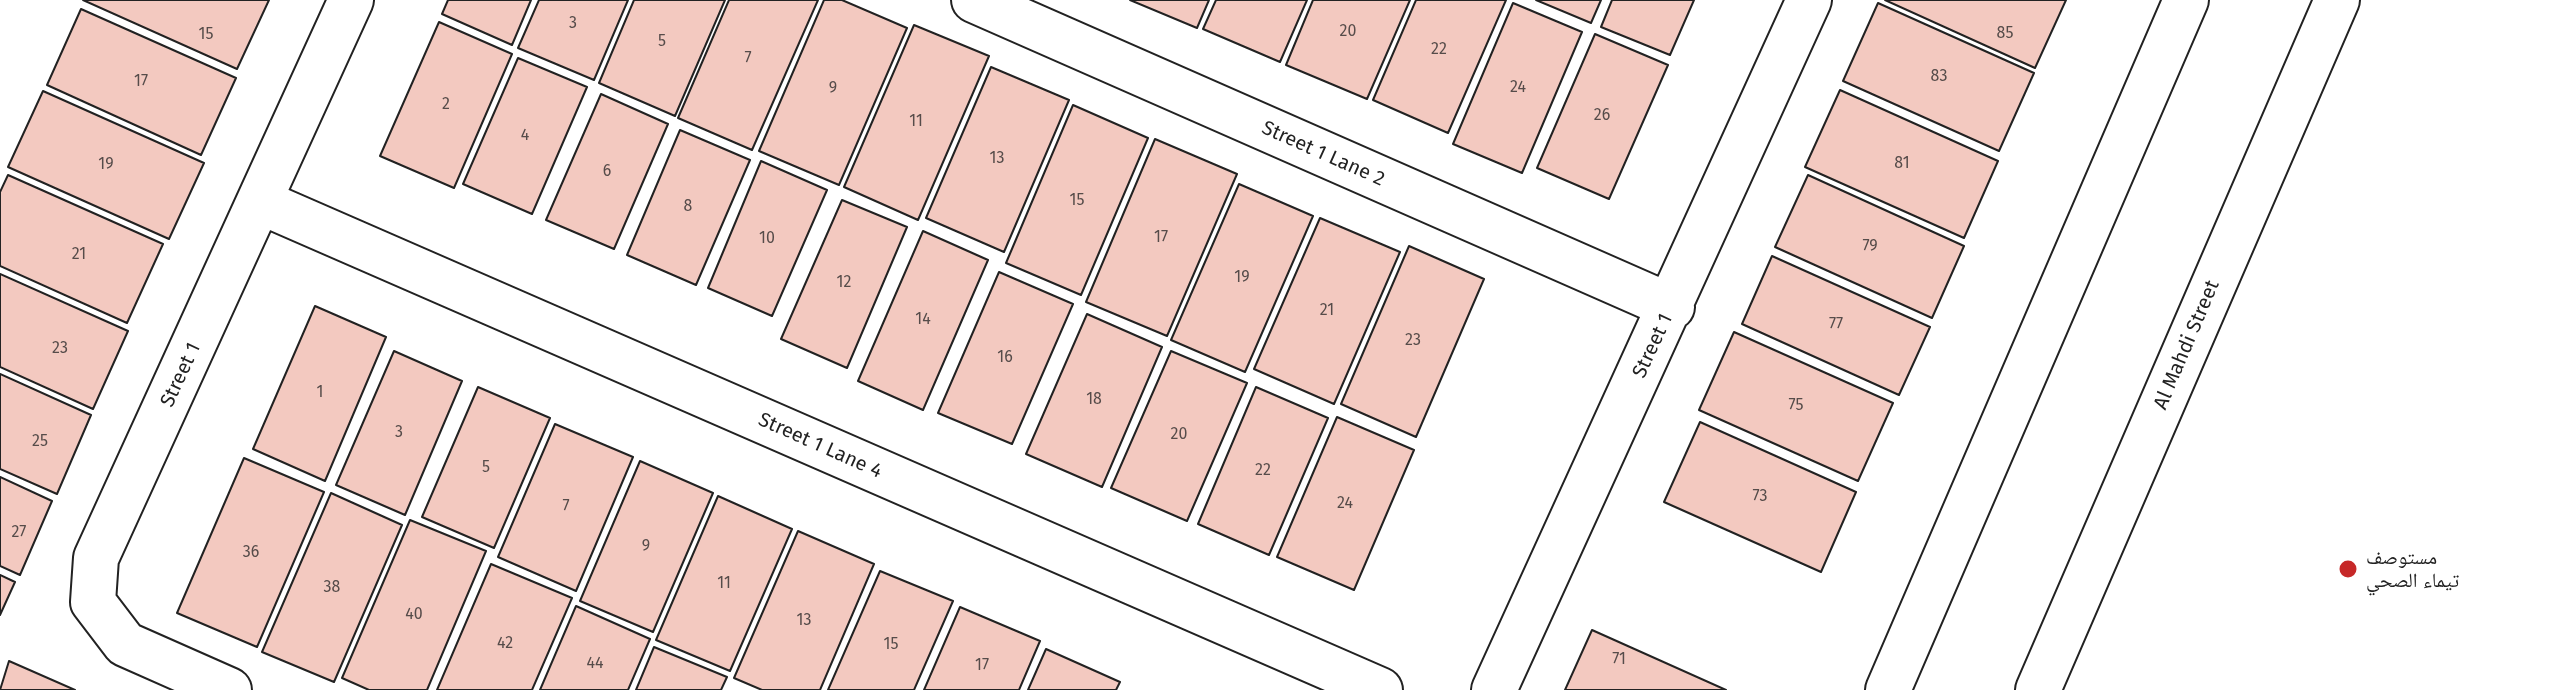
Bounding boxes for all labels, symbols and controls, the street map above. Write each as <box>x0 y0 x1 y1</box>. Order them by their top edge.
house number: 3 <box>569 14 577 34</box>
house number: 20 <box>1340 22 1356 42</box>
house number: 85 <box>1997 24 2013 44</box>
house number: 15 <box>199 25 213 45</box>
house number: 5 <box>658 32 666 52</box>
house number: 22 <box>1431 40 1447 60</box>
house number: 7 <box>744 49 752 69</box>
house number: 83 <box>1931 67 1947 87</box>
house number: 17 <box>134 72 148 92</box>
house number: 24 <box>1510 78 1526 98</box>
house number: 9 <box>829 79 837 99</box>
house number: 2 <box>442 95 450 115</box>
house number: 26 <box>1594 106 1610 126</box>
house number: 11 <box>909 112 923 132</box>
street label: Street 1 Lane 2 <box>1258 116 1388 192</box>
house number: 4 <box>521 126 529 146</box>
house number: 13 <box>990 149 1004 169</box>
house number: 81 <box>1894 154 1910 174</box>
house number: 19 <box>98 155 114 175</box>
house number: 6 <box>603 162 611 182</box>
house number: 15 <box>1070 191 1084 211</box>
house number: 8 <box>684 197 692 217</box>
house number: 17 <box>1154 228 1168 248</box>
house number: 10 <box>759 229 775 249</box>
house number: 79 <box>1862 237 1878 257</box>
house number: 21 <box>72 245 86 265</box>
house number: 19 <box>1234 268 1250 288</box>
house number: 12 <box>837 273 851 293</box>
street label: Al Mahdi Street <box>2149 277 2225 413</box>
house number: 21 <box>1320 301 1334 321</box>
house number: 14 <box>915 310 931 330</box>
street label: Street 1 <box>1628 310 1678 382</box>
house number: 77 <box>1829 315 1843 335</box>
house number: 23 <box>1405 331 1421 351</box>
house number: 23 <box>52 339 68 359</box>
street label: Street 1 <box>156 339 206 411</box>
house number: 16 <box>997 348 1013 368</box>
house number: 1 <box>317 383 323 403</box>
house number: 18 <box>1086 390 1102 410</box>
house number: 75 <box>1789 396 1803 416</box>
street label: Street 1 Lane 4 <box>754 408 886 484</box>
house number: 3 <box>395 423 403 443</box>
house number: 20 <box>1171 425 1187 445</box>
house number: 25 <box>32 432 48 452</box>
house number: 5 <box>482 458 490 478</box>
house number: 22 <box>1255 461 1271 481</box>
house number: 73 <box>1753 487 1767 507</box>
house number: 24 <box>1337 494 1353 514</box>
house number: 7 <box>562 497 570 517</box>
house number: 27 <box>12 523 26 543</box>
house number: 9 <box>642 537 650 557</box>
house number: 36 <box>243 543 259 563</box>
place label: مستوصف تيماء الصحي <box>2366 546 2459 593</box>
marker: مستوصف تيماء الصحي <box>2337 558 2359 580</box>
house number: 11 <box>717 574 731 594</box>
house number: 38 <box>324 578 340 598</box>
house number: 40 <box>405 605 423 625</box>
house number: 13 <box>797 611 811 631</box>
house number: 42 <box>497 634 513 654</box>
house number: 15 <box>884 635 898 655</box>
house number: 71 <box>1612 650 1626 670</box>
house number: 44 <box>586 654 604 674</box>
house number: 17 <box>975 656 989 676</box>

